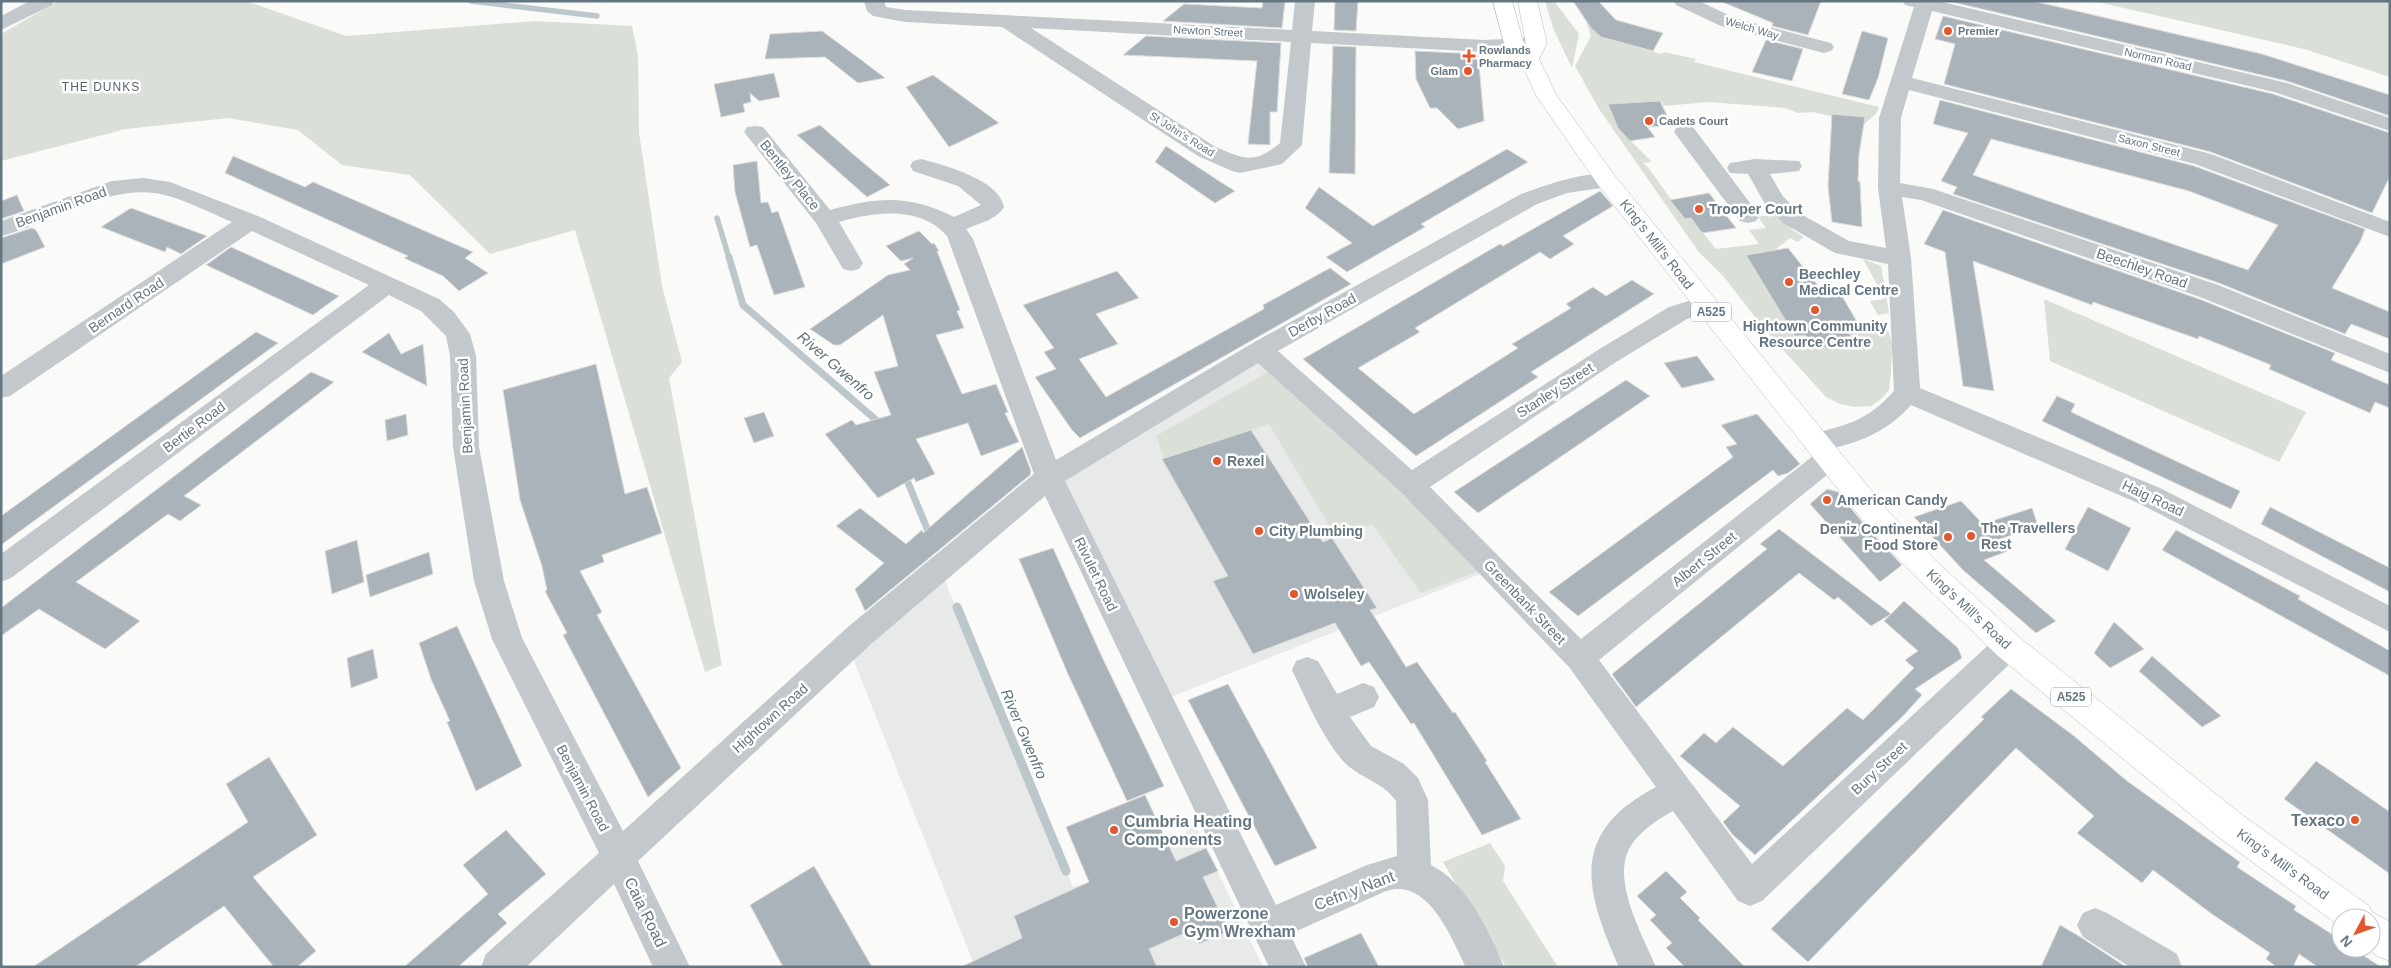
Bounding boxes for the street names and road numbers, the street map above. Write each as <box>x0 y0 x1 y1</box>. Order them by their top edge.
street label: Welch Way <box>1724 15 1781 41</box>
street label: Newton Street <box>1173 23 1243 39</box>
street label: Norman Road <box>2123 45 2193 73</box>
street label: St John's Road <box>1147 109 1217 159</box>
street label: Saxon Street <box>2117 131 2181 159</box>
street label: Bentley Place <box>757 137 823 213</box>
street label: Benjamin Road <box>13 183 109 231</box>
street label: King's Mill's Road <box>1617 196 1697 292</box>
street label: Beechley Road <box>2095 245 2189 291</box>
street label: Bernard Road <box>85 274 167 336</box>
street label: Derby Road <box>1285 290 1359 340</box>
road number: A525 <box>1691 302 1731 322</box>
street label: Benjamin Road <box>455 358 475 454</box>
street label: Stanley Street <box>1514 359 1596 421</box>
street label: Bertie Road <box>160 398 228 456</box>
street label: Haig Road <box>2120 477 2186 519</box>
street label: Albert Street <box>1669 528 1739 590</box>
street label: Rivulet Road <box>1071 534 1121 614</box>
street label: Greenbank Street <box>1481 557 1569 647</box>
street label: King's Mill's Road <box>1923 566 2015 652</box>
street label: Hightown Road <box>729 680 811 756</box>
road number: A525 <box>2051 688 2091 706</box>
street label: Bury Street <box>1848 738 1910 798</box>
street label: Benjamin Road <box>553 742 613 834</box>
street label: King's Mill's Road <box>2234 825 2332 903</box>
street label: Cefn y Nant <box>1312 867 1397 914</box>
street label: Caia Road <box>621 875 670 950</box>

